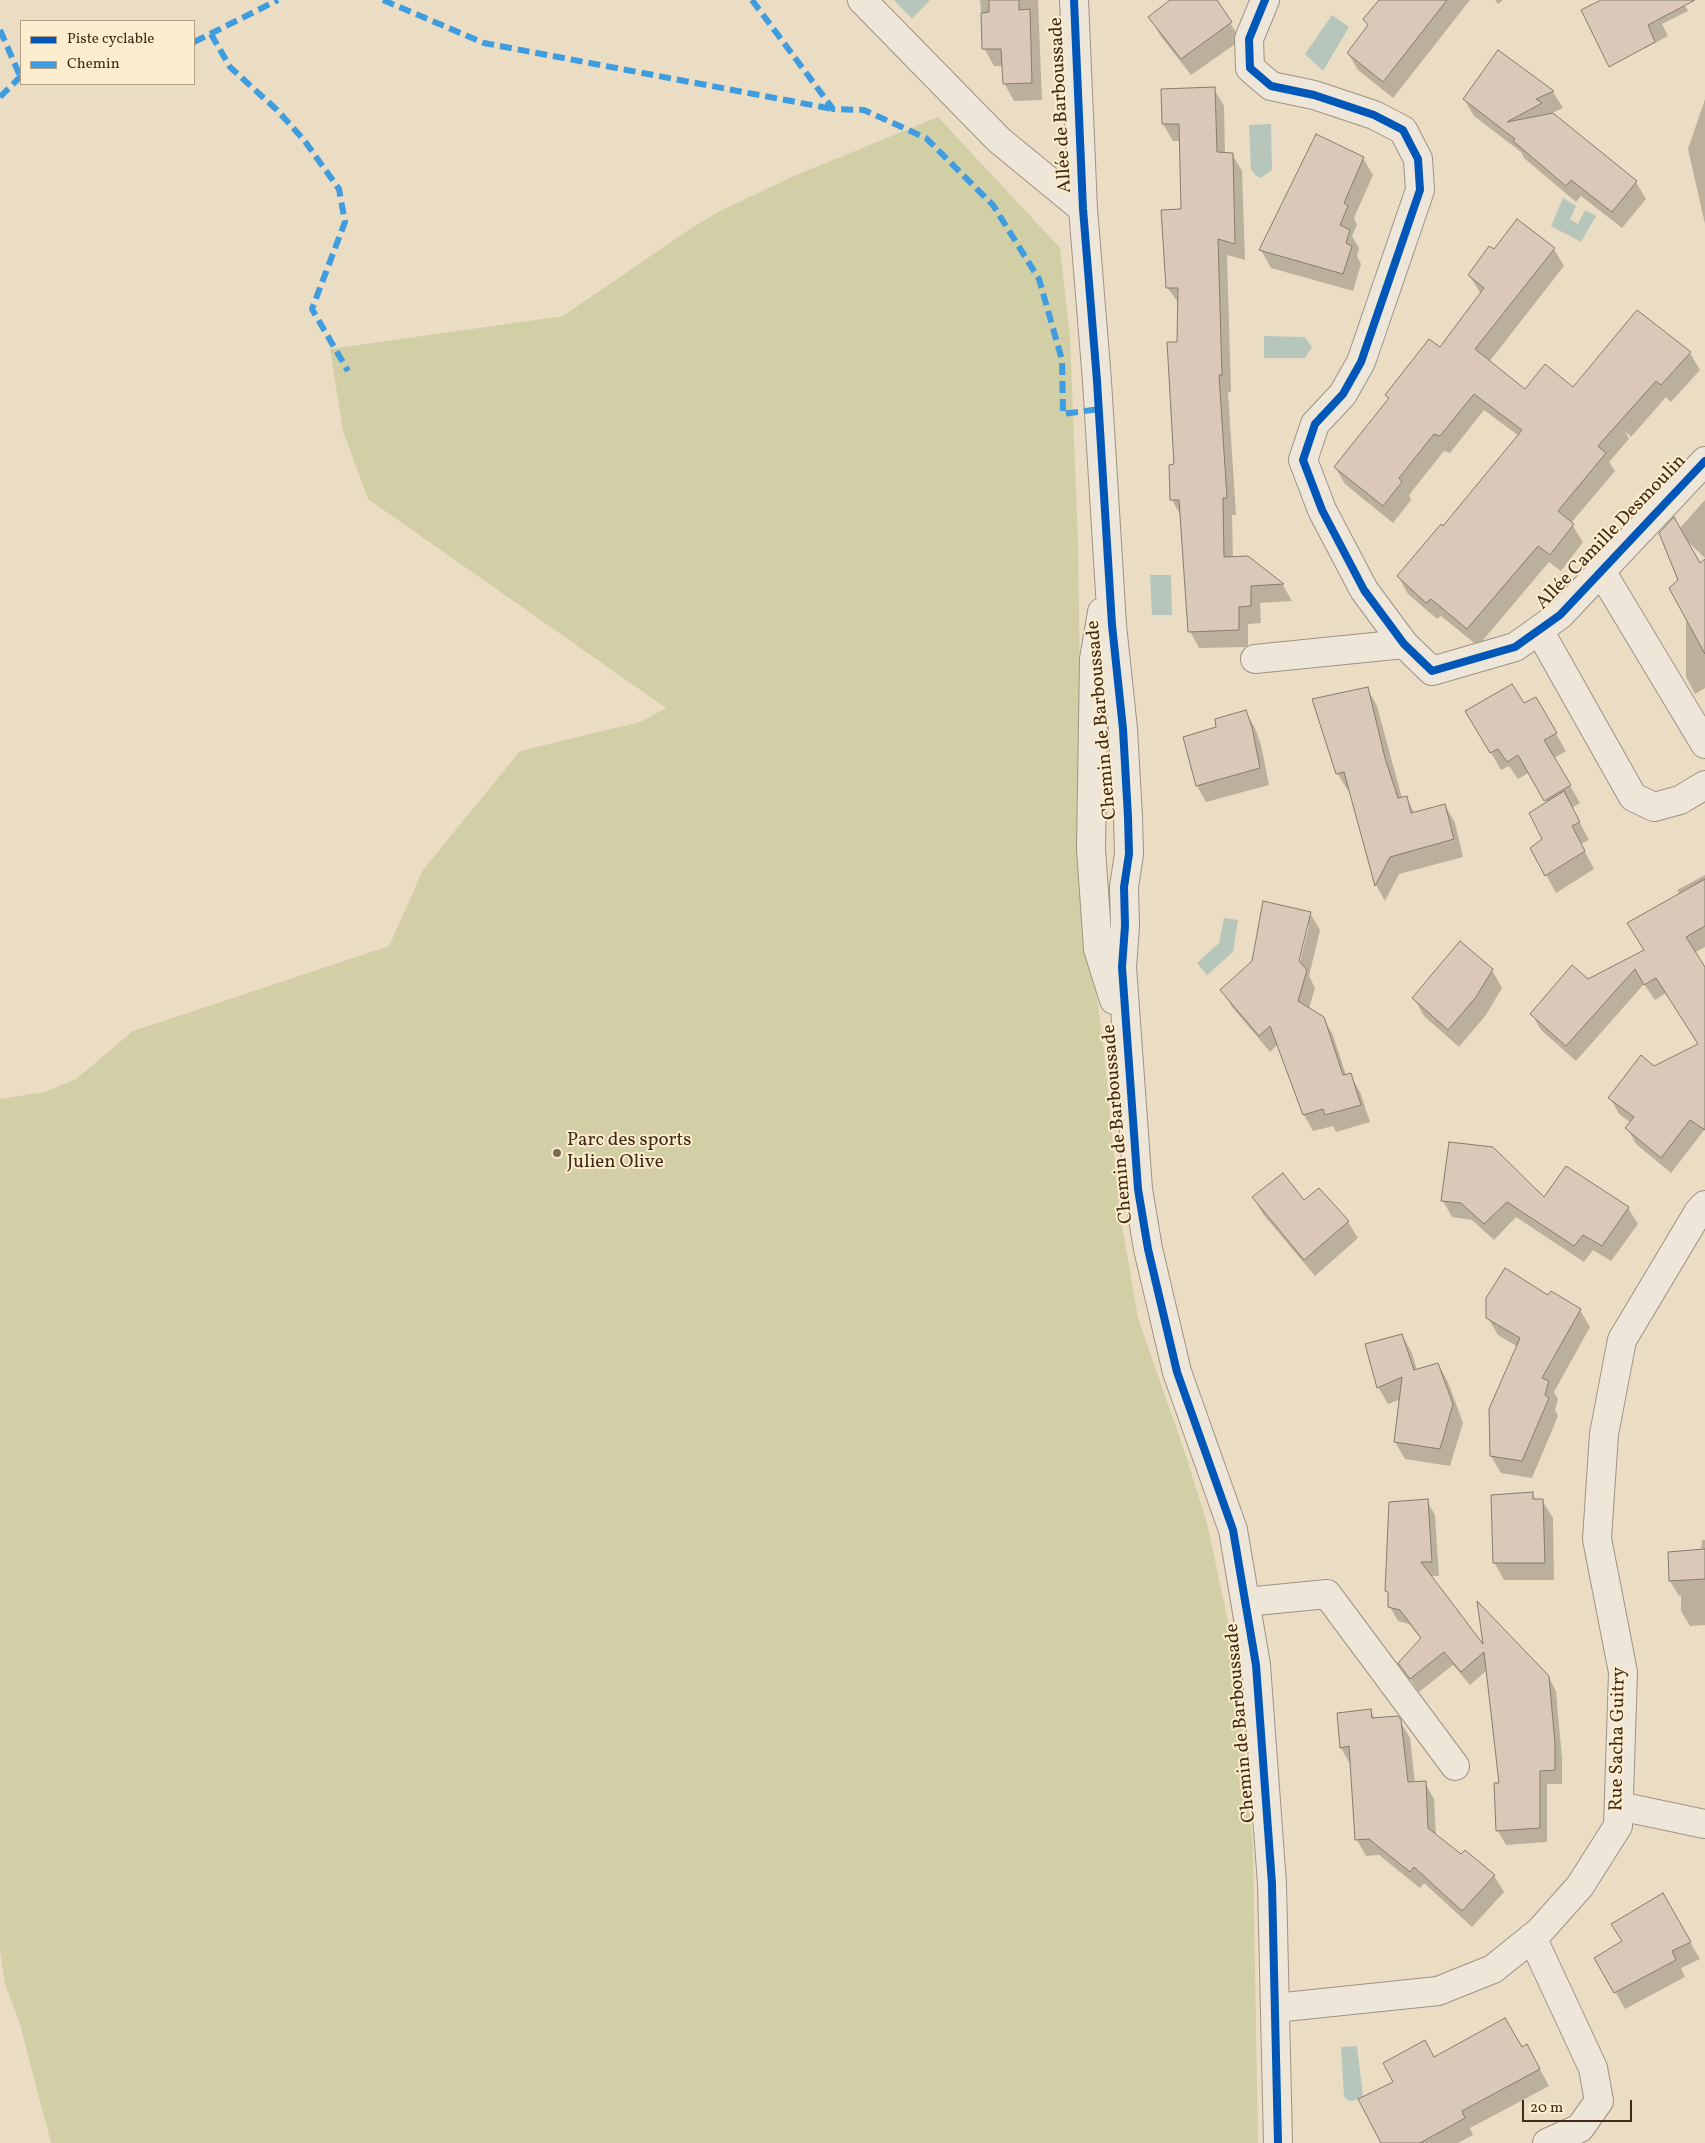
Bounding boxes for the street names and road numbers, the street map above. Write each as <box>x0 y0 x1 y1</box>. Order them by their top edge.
street label: Allée de Barboussade <box>1046 17 1078 193</box>
street label: Allée Camille Desmoulin <box>1532 451 1692 615</box>
street label: Chemin de Barboussade <box>1083 619 1123 821</box>
street label: Chemin de Barboussade <box>1099 1023 1139 1225</box>
street label: Chemin de Barboussade <box>1222 1622 1262 1824</box>
street label: Rue Sacha Guitry <box>1606 1667 1632 1811</box>

